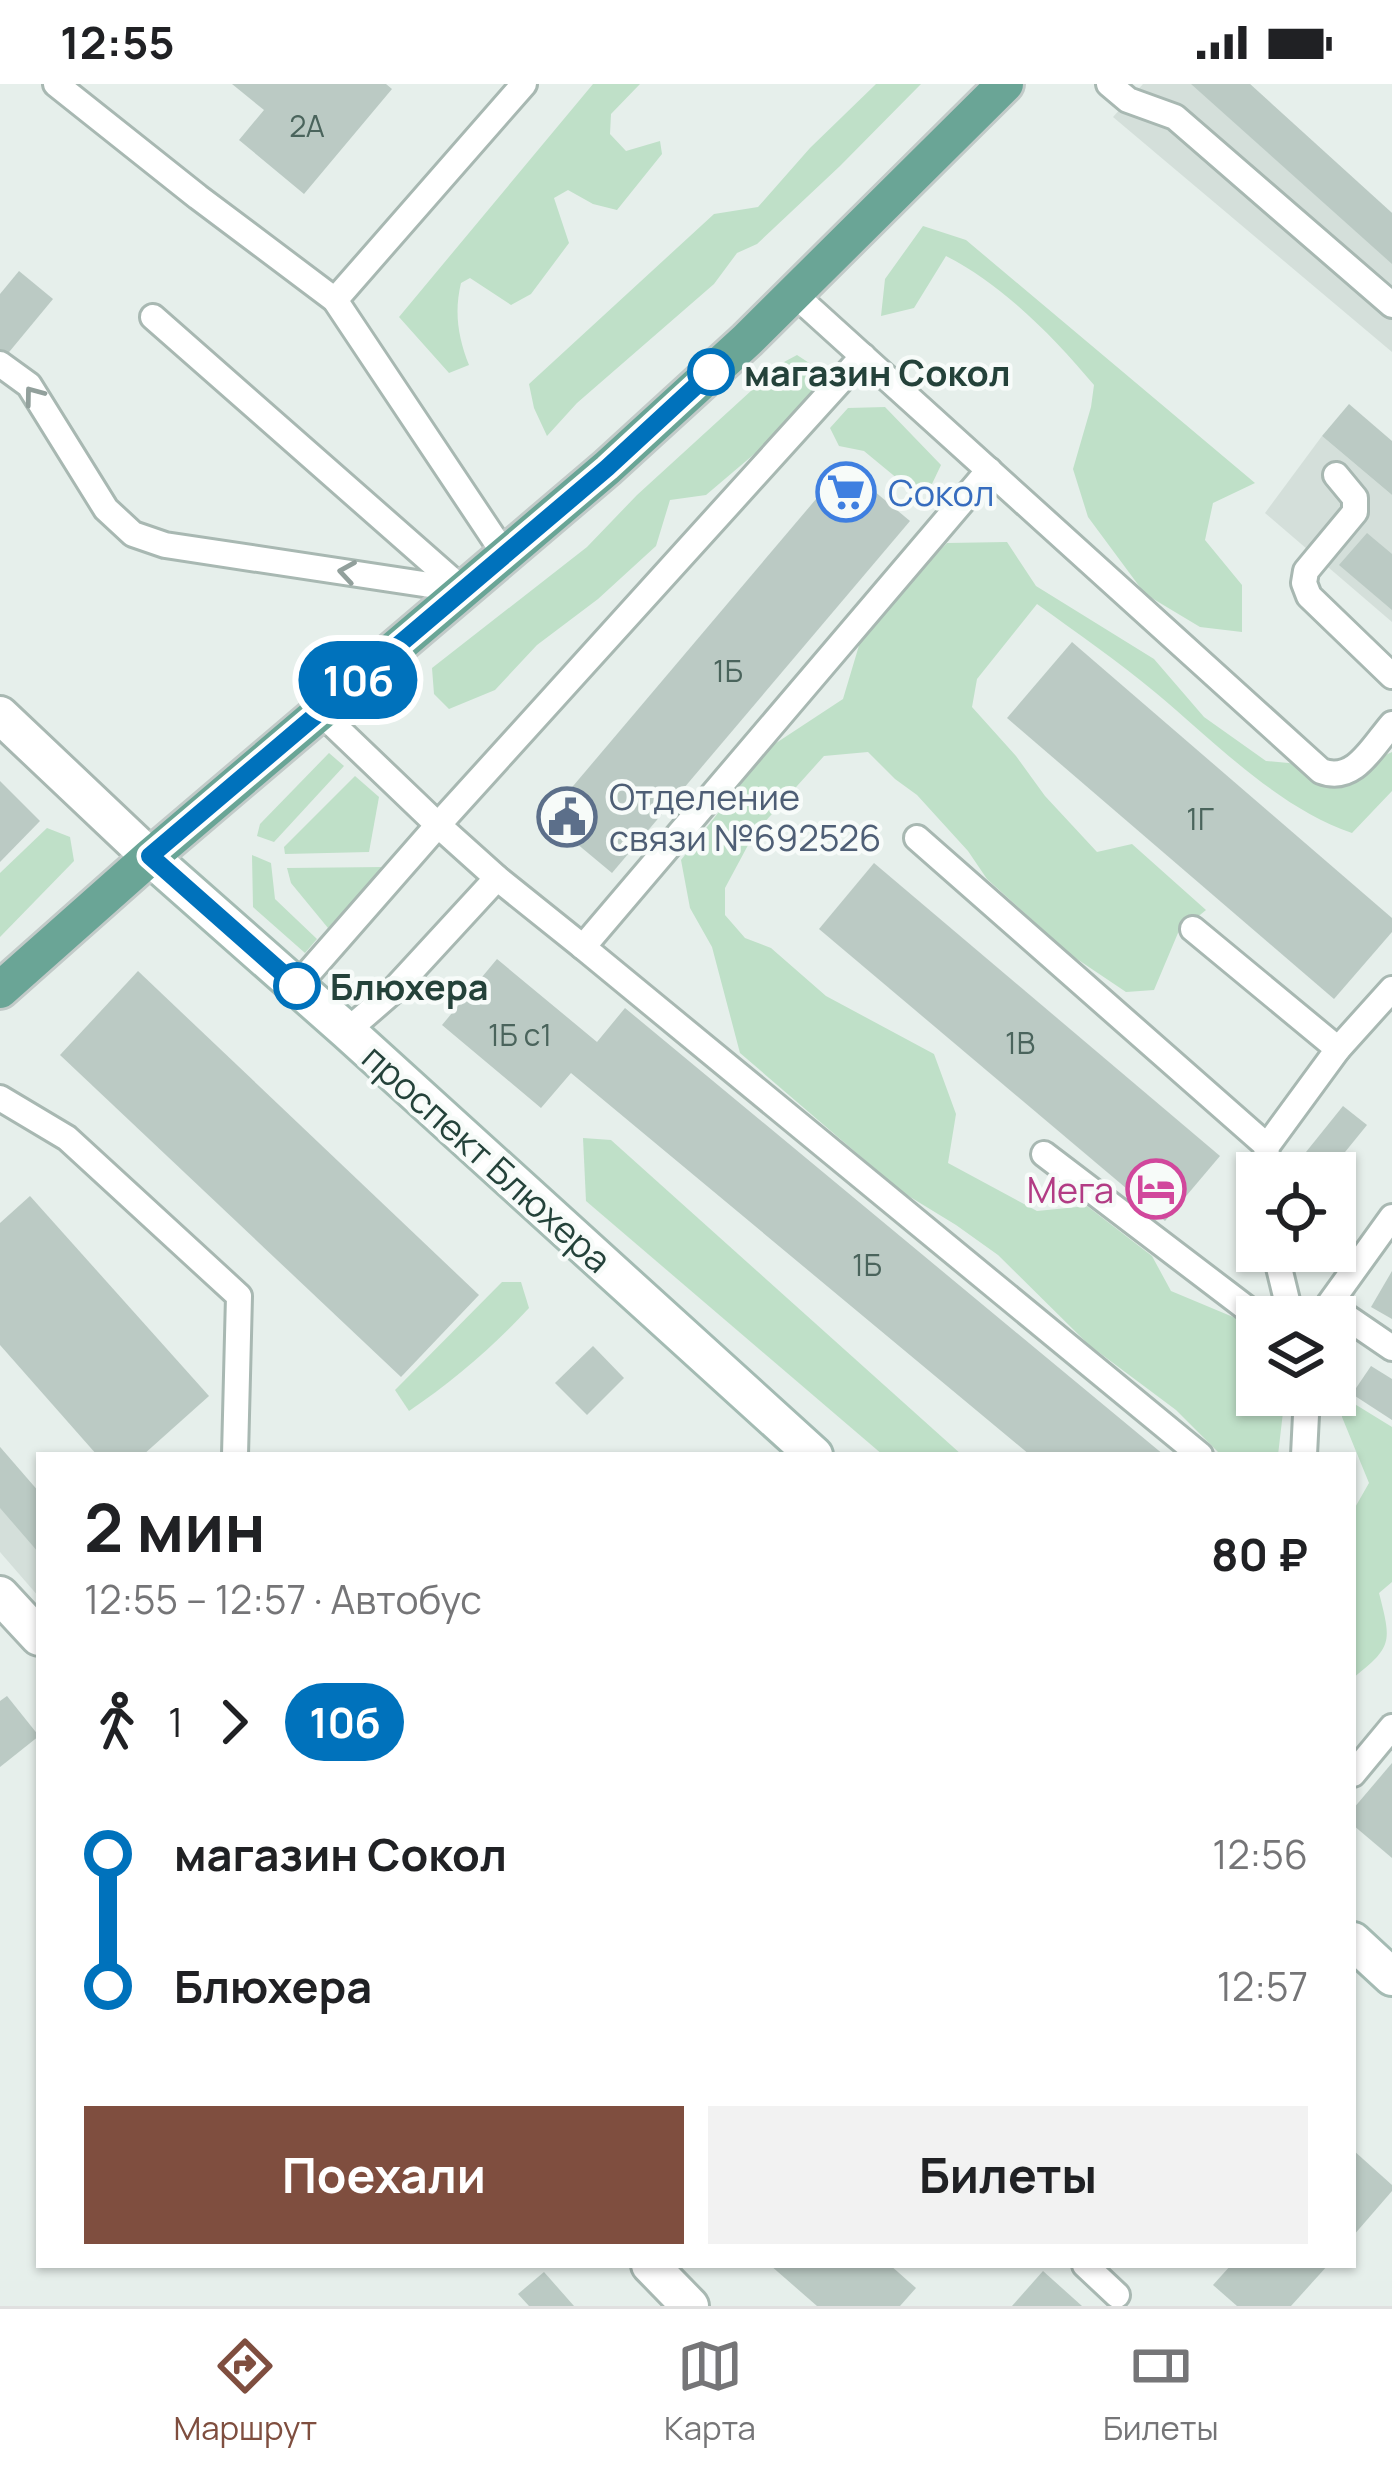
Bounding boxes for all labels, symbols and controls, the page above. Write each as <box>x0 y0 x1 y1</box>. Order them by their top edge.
text: 12:55 <box>60 11 175 73</box>
house number: 2А <box>289 105 325 146</box>
place label: магазин Сокол <box>744 348 1010 397</box>
marker: магазин Сокол <box>689 350 733 394</box>
one-way arrow <box>25 387 47 409</box>
supermarket icon: Сокол <box>815 461 877 523</box>
place label: Сокол <box>888 468 995 517</box>
one-way arrow <box>337 560 357 586</box>
line badge: 10б <box>289 641 427 719</box>
house number: 1Б <box>713 650 743 691</box>
text: 10б <box>322 651 394 709</box>
place label: Отделение связи №692526 <box>609 772 881 862</box>
public building icon: Отделение связи №692526 <box>536 786 598 848</box>
house number: 1Г <box>1186 798 1214 839</box>
place label: Блюхера <box>330 962 489 1011</box>
marker: Блюхера <box>275 964 319 1008</box>
house number: 1Б с1 <box>488 1014 552 1055</box>
house number: 1В <box>1005 1022 1035 1063</box>
street label: проспект Блюхера <box>352 1033 622 1283</box>
map controls <box>1236 1152 1356 1416</box>
button: locate <box>1236 1152 1356 1272</box>
hotel icon: Мега <box>1125 1158 1187 1220</box>
place label: Мега <box>1027 1165 1114 1214</box>
house number: 1Б <box>852 1244 882 1285</box>
button: layers <box>1236 1296 1356 1416</box>
text: 2 мин <box>84 1482 266 1572</box>
text: 80 ₽ <box>1211 1523 1308 1585</box>
text: 12:55 – 12:57 · Автобус <box>84 1572 482 1626</box>
icon: walk <box>84 1689 150 1755</box>
icon: forward <box>201 1689 267 1755</box>
text: 10б <box>309 1693 380 1751</box>
text: 1 <box>168 1695 183 1749</box>
text: магазин Сокол <box>174 1823 507 1885</box>
text: 12:56 <box>1212 1827 1308 1881</box>
text: Блюхера <box>174 1955 372 2017</box>
text: 12:57 <box>1217 1959 1308 2013</box>
button: Поехали <box>84 2106 684 2244</box>
button: Билеты <box>708 2106 1308 2244</box>
tab: Маршрут <box>173 2333 317 2450</box>
tab: Карта <box>664 2333 756 2450</box>
tab: Билеты <box>1103 2333 1219 2450</box>

